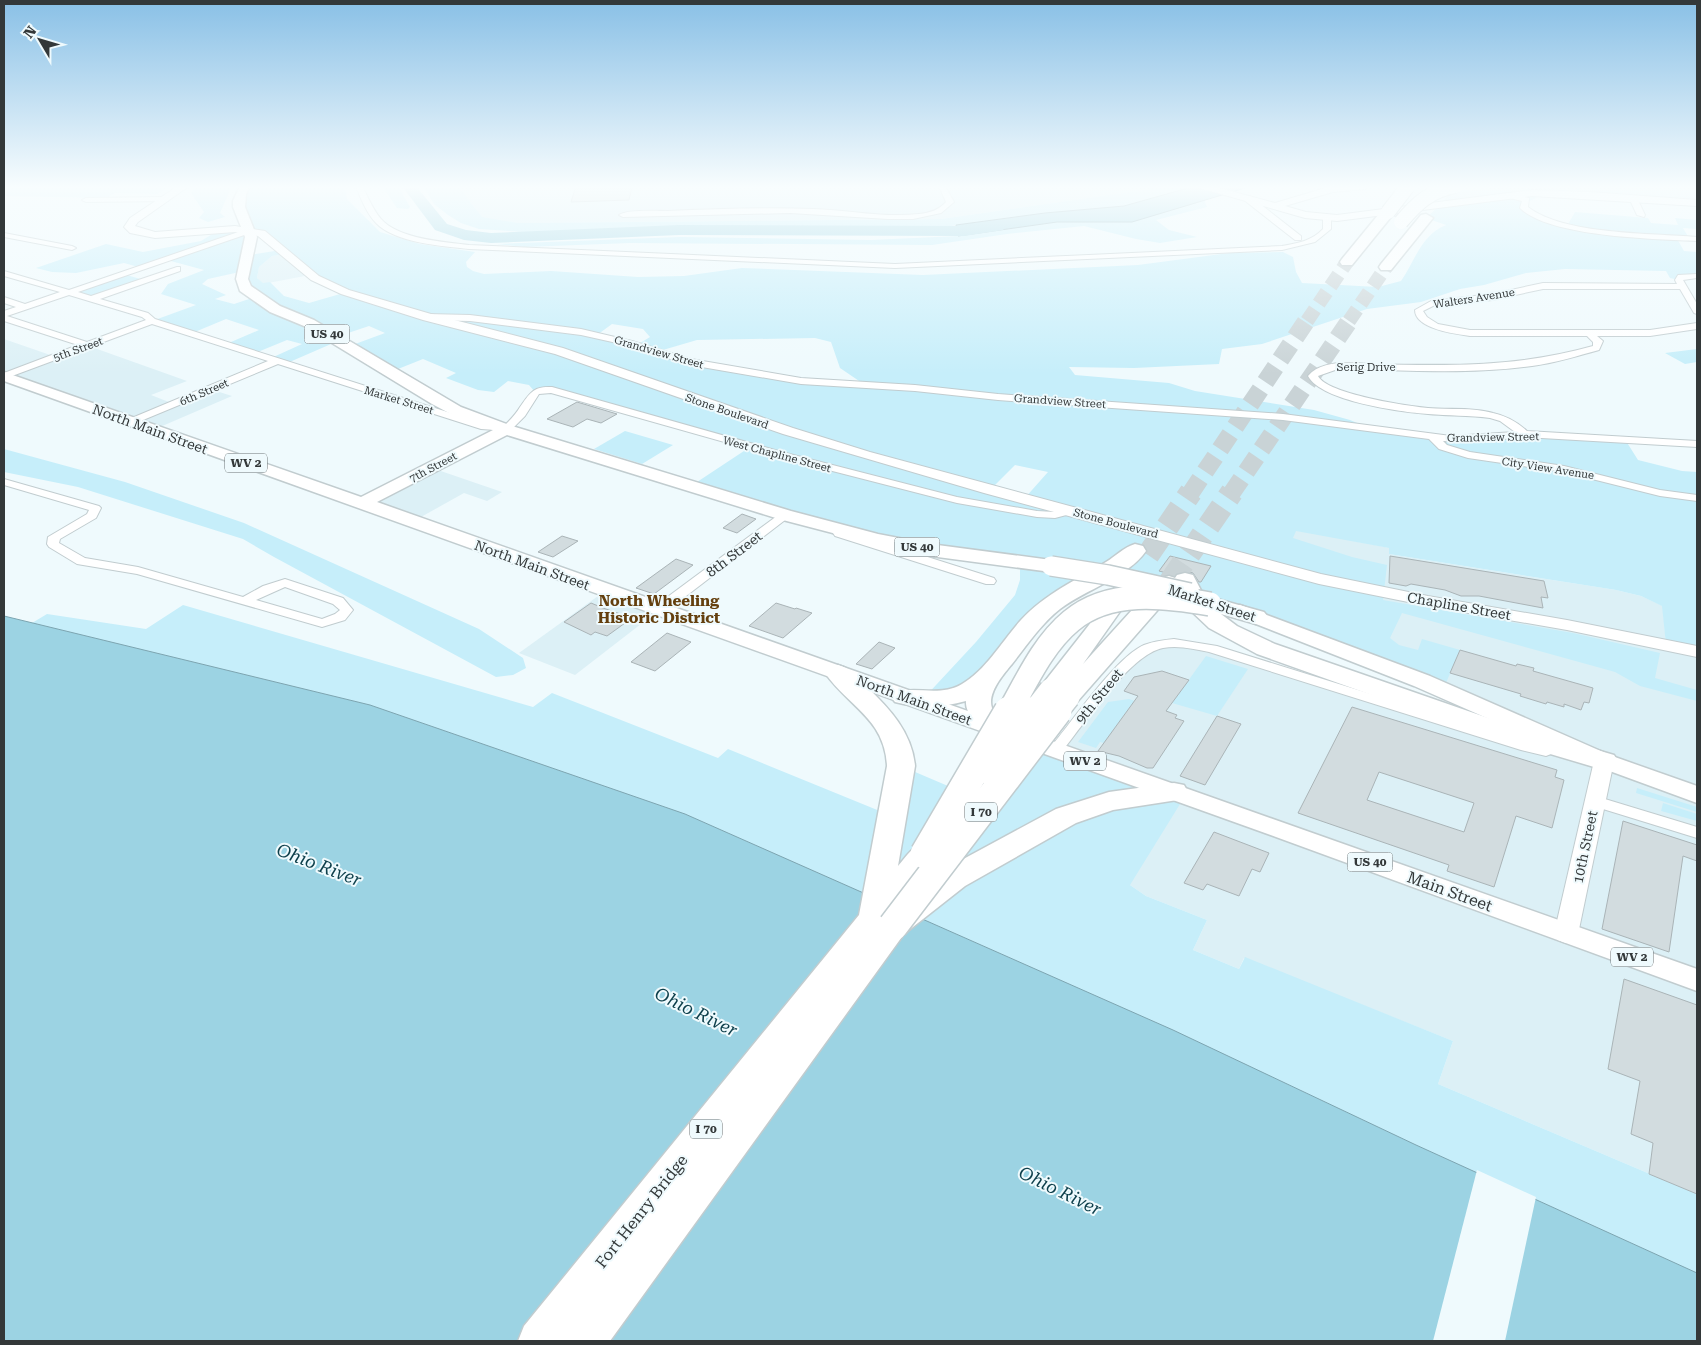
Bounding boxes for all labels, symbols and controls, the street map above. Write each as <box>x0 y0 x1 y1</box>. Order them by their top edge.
north arrow <box>15 15 65 65</box>
text: N <box>20 23 40 41</box>
street label: Walters Avenue <box>1433 286 1516 311</box>
road number: US 40 <box>304 324 350 344</box>
street label: Grandview Street <box>613 334 705 371</box>
street label: 5th Street <box>52 335 105 364</box>
street label: Serig Drive <box>1337 361 1395 374</box>
street label: 6th Street <box>178 376 231 409</box>
street label: Market Street <box>363 384 435 417</box>
street label: Stone Boulevard <box>683 391 770 432</box>
street label: Grandview Street <box>1013 392 1106 411</box>
street label: North Main Street <box>90 401 210 457</box>
street label: Grandview Street <box>1447 430 1539 445</box>
street label: West Chapline Street <box>721 434 832 475</box>
street label: 7th Street <box>407 450 459 485</box>
road number: WV 2 <box>225 453 267 472</box>
street label: City View Avenue <box>1501 455 1595 482</box>
street label: Stone Boulevard <box>1072 506 1160 541</box>
street label: 8th Street <box>703 528 765 580</box>
street label: North Main Street <box>472 537 592 593</box>
road number: US 40 <box>894 538 940 556</box>
street label: Market Street <box>1166 581 1258 625</box>
street label: Chapline Street <box>1406 589 1512 623</box>
district label: North Wheeling Historic District <box>598 592 720 627</box>
street label: 9th Street <box>1072 665 1126 727</box>
street label: North Main Street <box>854 672 974 728</box>
road number: WV 2 <box>1064 751 1106 770</box>
road number: I 70 <box>965 802 997 822</box>
street label: 10th Street <box>1570 809 1600 885</box>
water label: Ohio River <box>274 839 365 890</box>
road number: US 40 <box>1348 852 1392 872</box>
street label: Main Street <box>1405 867 1495 916</box>
road number: WV 2 <box>1611 948 1653 966</box>
water label: Ohio River <box>652 983 741 1041</box>
road number: I 70 <box>690 1120 722 1138</box>
street label: Fort Henry Bridge <box>591 1151 692 1272</box>
water label: Ohio River <box>1016 1162 1105 1220</box>

